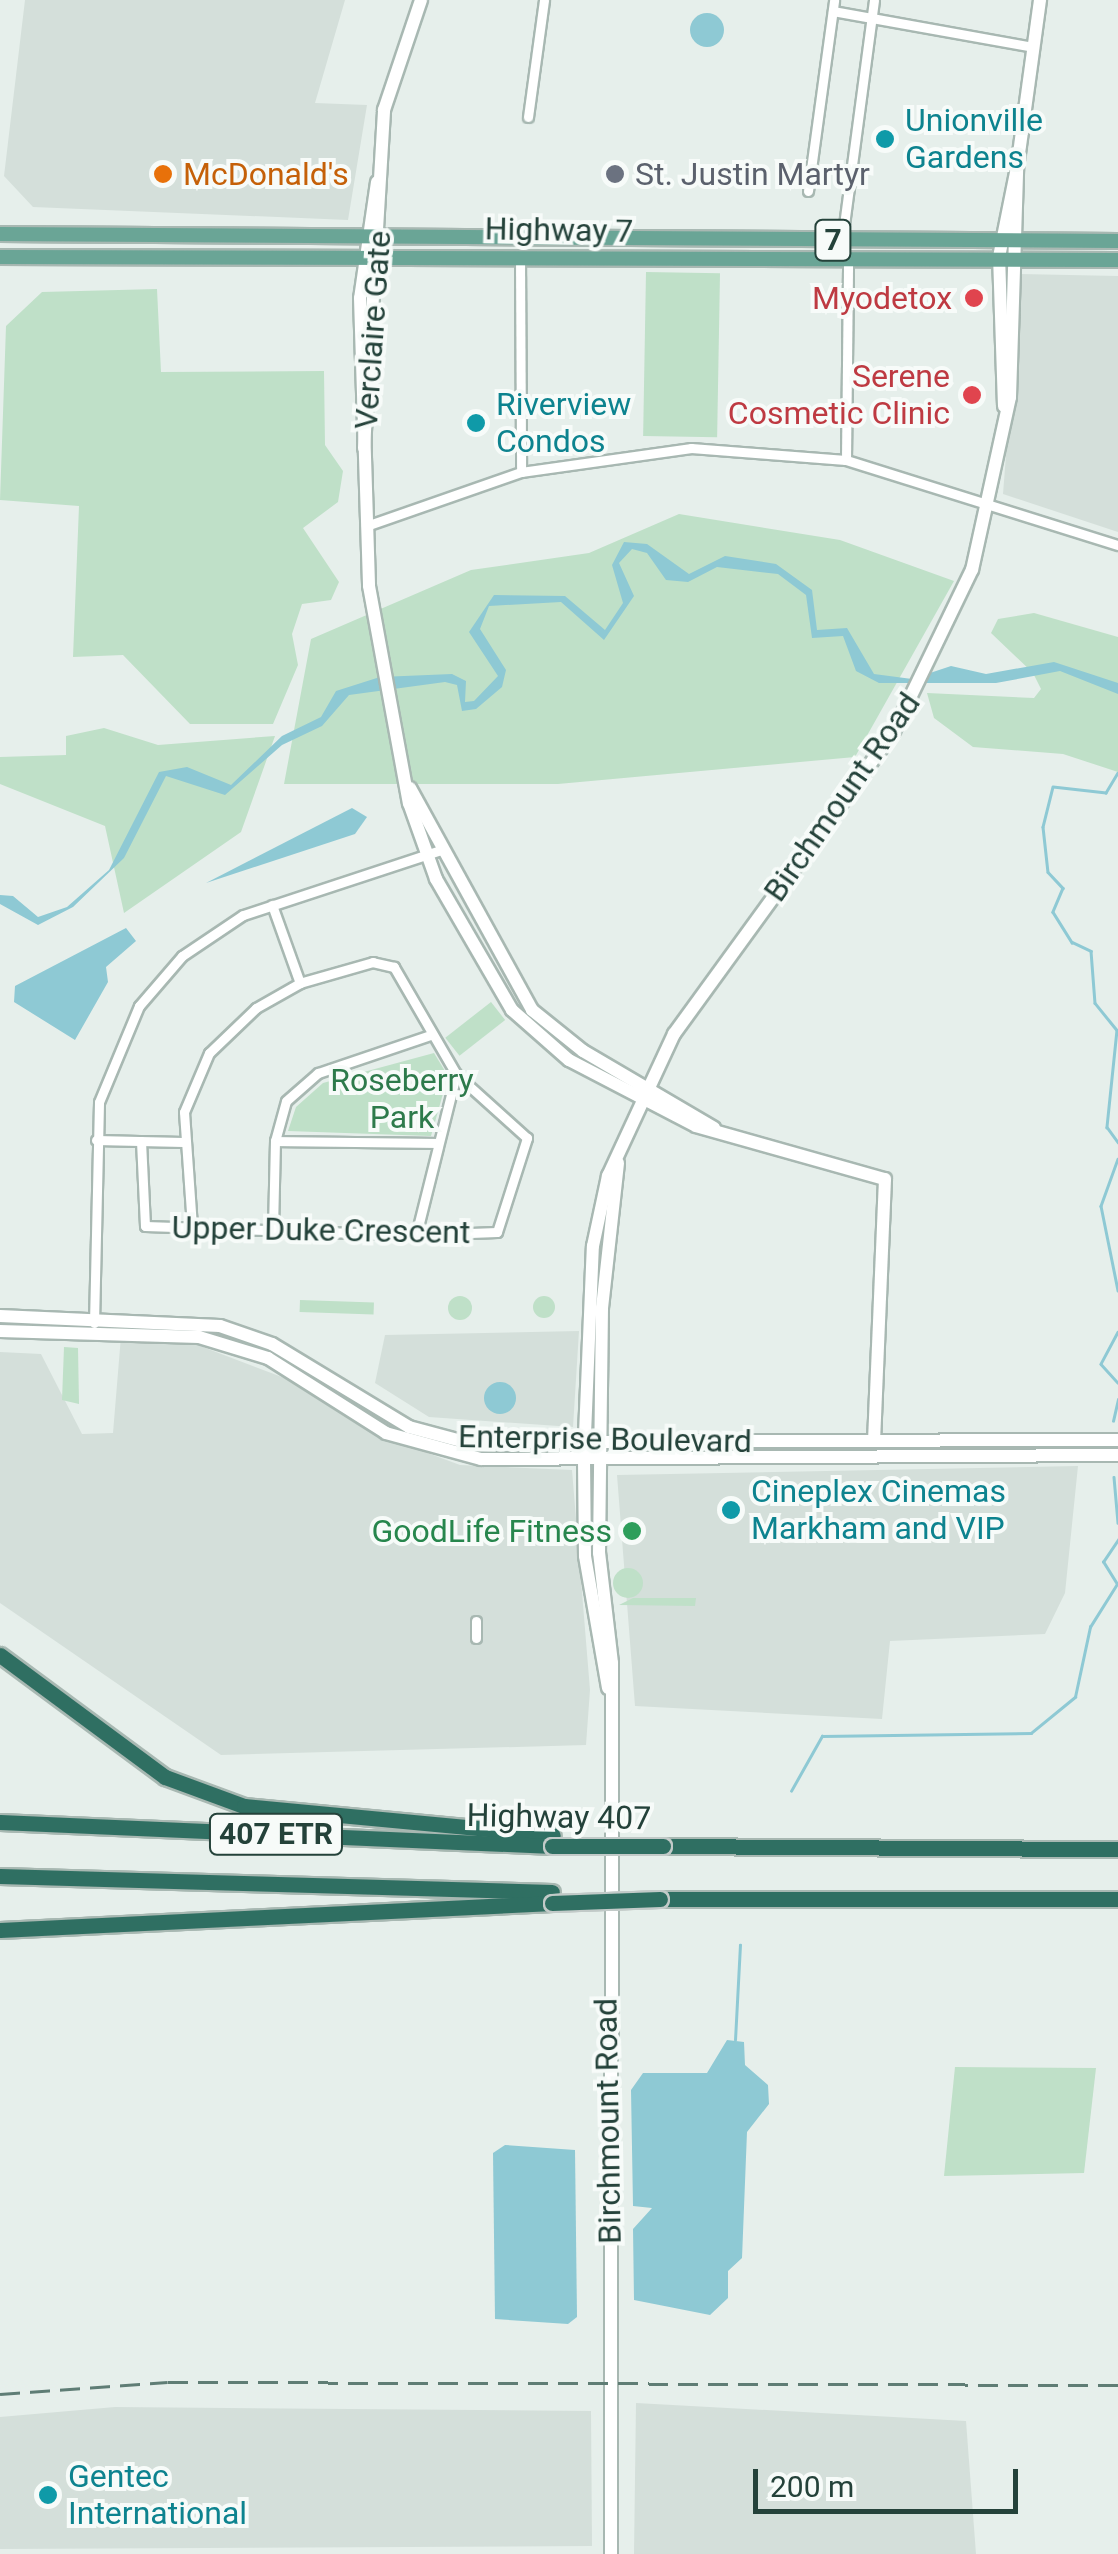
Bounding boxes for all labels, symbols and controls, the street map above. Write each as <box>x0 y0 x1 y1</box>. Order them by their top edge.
place label: Unionville Gardens <box>905 102 1043 177</box>
marker: Unionville Gardens <box>874 128 896 150</box>
place label: McDonald's <box>183 155 349 193</box>
place label: St. Justin Martyr <box>635 155 870 193</box>
marker: McDonald's <box>152 163 174 185</box>
marker: St. Justin Martyr <box>604 163 626 185</box>
street label: Highway 7 <box>484 210 634 250</box>
road number: 7 <box>813 215 853 265</box>
street label: Verclaire Gate <box>347 229 399 431</box>
place label: Myodetox <box>812 279 952 317</box>
marker: Myodetox <box>961 285 987 311</box>
place label: Serene Cosmetic Clinic <box>728 358 950 433</box>
marker: Serene Cosmetic Clinic <box>959 382 985 408</box>
place label: Riverview Condos <box>496 386 631 461</box>
marker: Riverview Condos <box>465 412 487 434</box>
street label: Birchmount Road <box>756 685 928 909</box>
park label: Roseberry Park <box>330 1062 474 1137</box>
street label: Upper Duke Crescent <box>171 1208 471 1252</box>
street label: Enterprise Boulevard <box>458 1417 752 1461</box>
place label: Cineplex Cinemas Markham and VIP <box>751 1473 1006 1548</box>
marker: Cineplex Cinemas Markham and VIP <box>720 1499 742 1521</box>
place label: GoodLife Fitness <box>371 1512 612 1550</box>
marker: GoodLife Fitness <box>621 1520 643 1542</box>
street label: Highway 407 <box>466 1796 652 1838</box>
road number: 407 ETR <box>208 1809 344 1859</box>
street label: Birchmount Road <box>587 1998 629 2244</box>
scale bar <box>758 2449 1023 2511</box>
place label: Gentec International <box>68 2458 247 2533</box>
text: 200 m <box>770 2469 854 2504</box>
marker: Gentec International <box>37 2484 59 2506</box>

